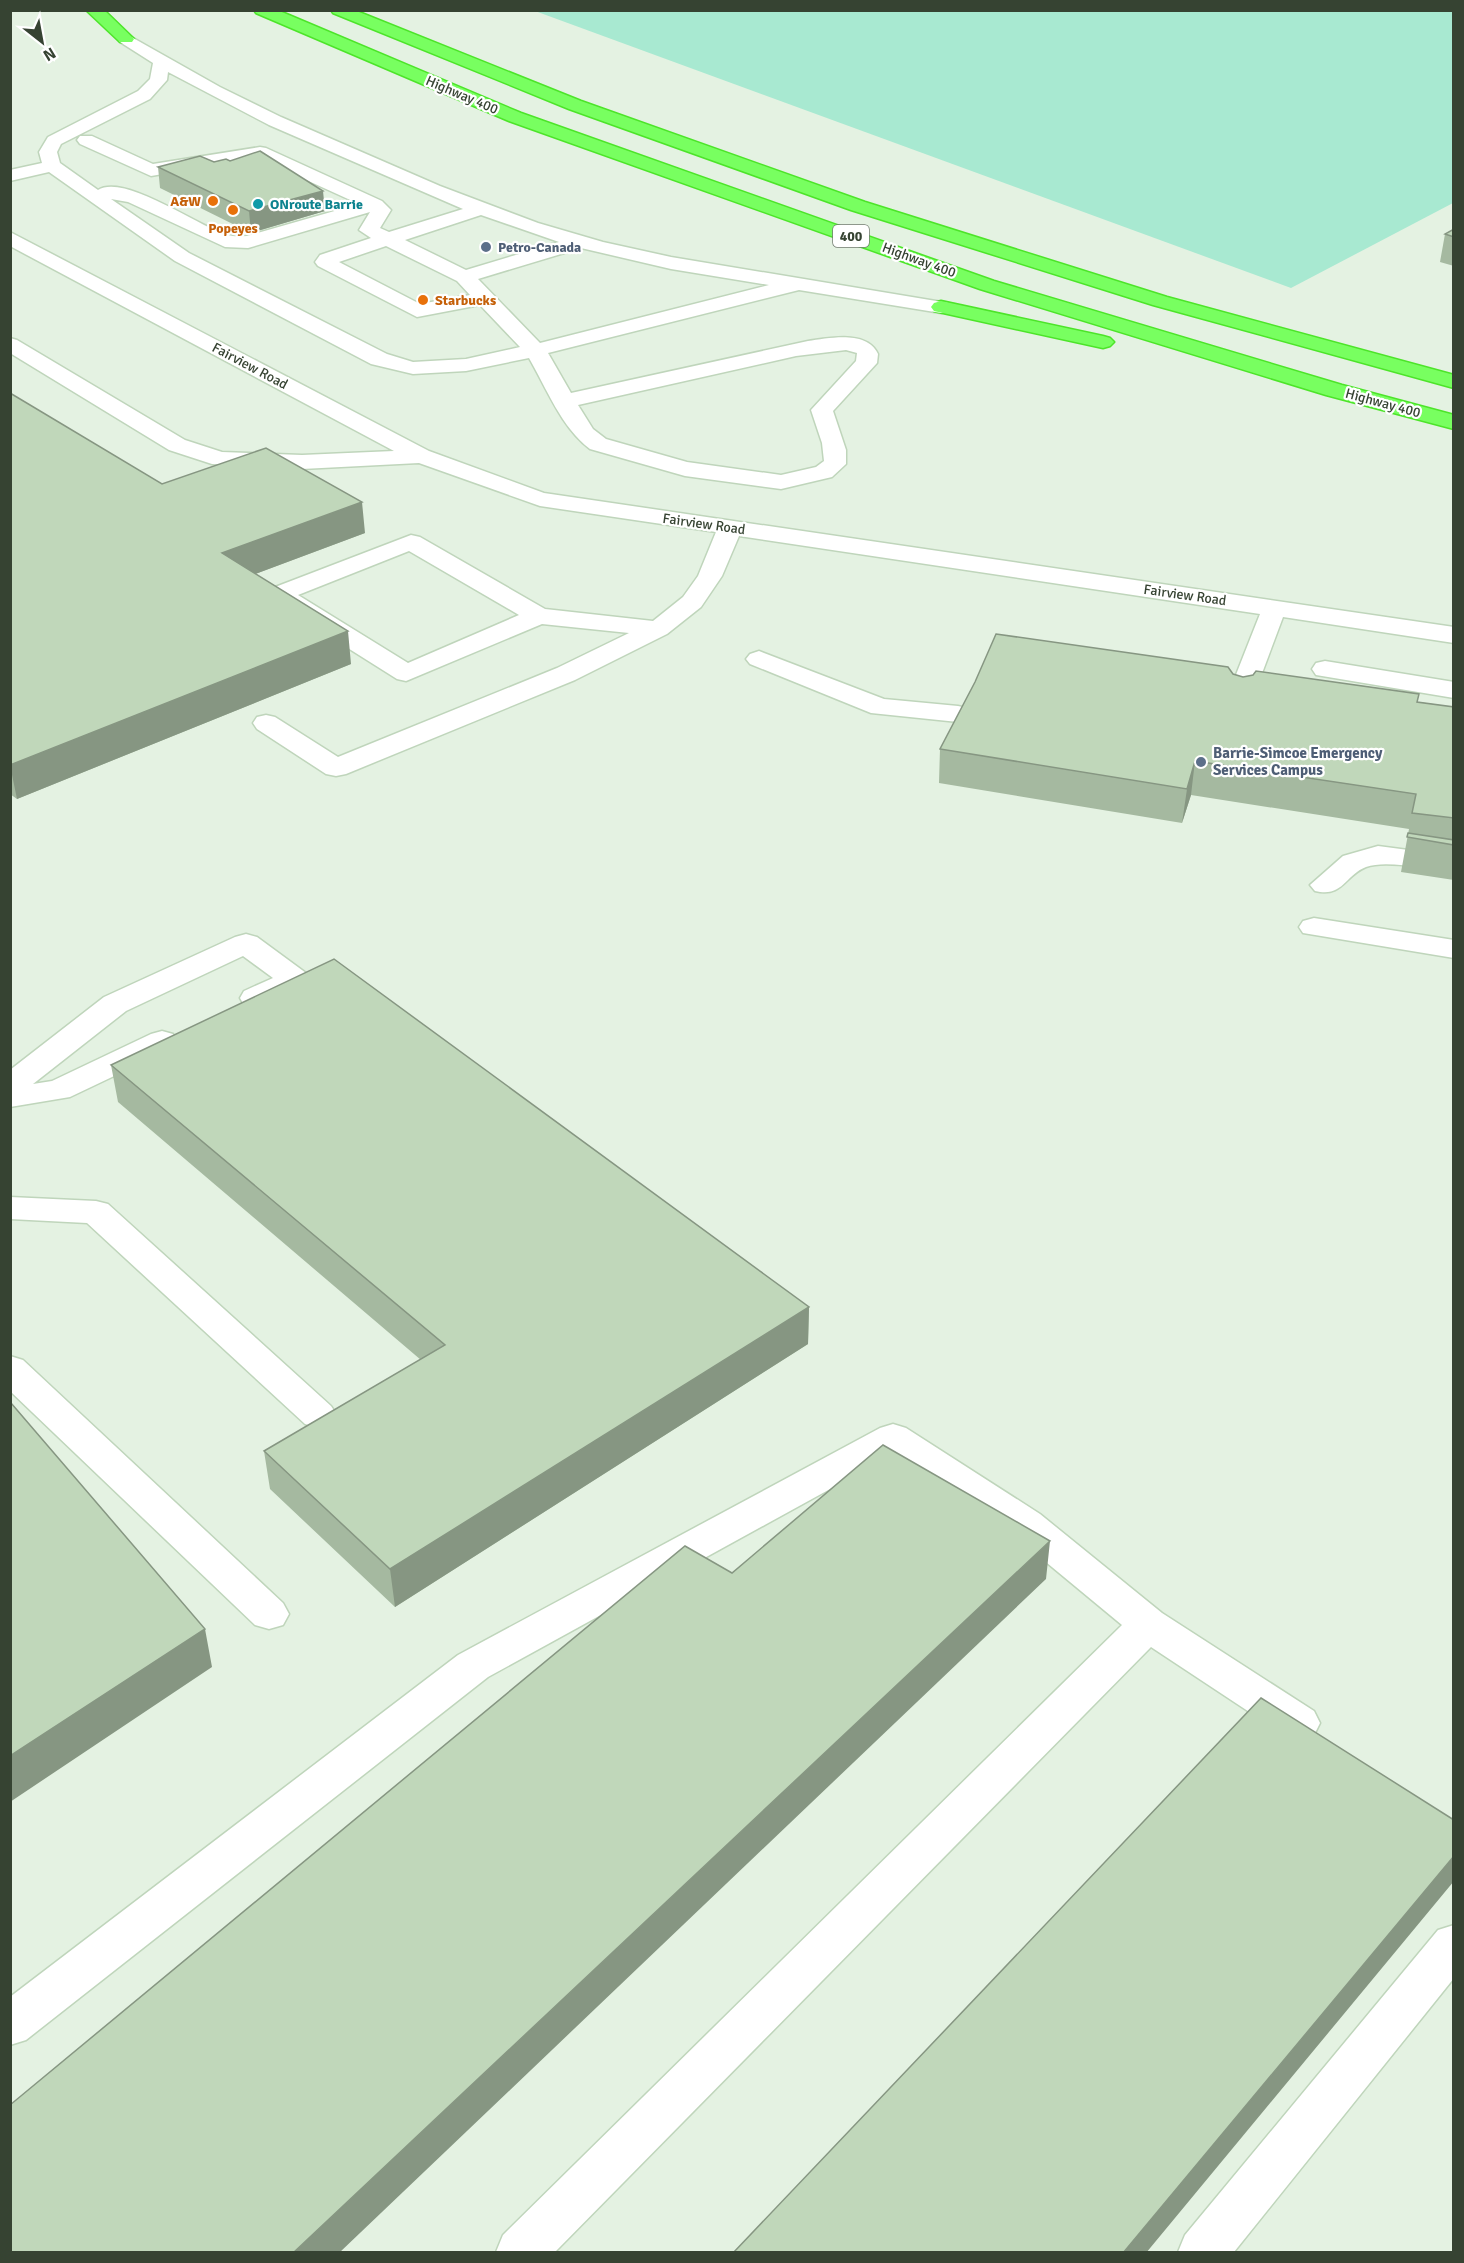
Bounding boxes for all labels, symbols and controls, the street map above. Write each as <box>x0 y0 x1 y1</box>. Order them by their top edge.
north arrow <box>12 12 72 72</box>
text: N <box>39 43 59 65</box>
street label: Highway 400 <box>423 72 501 118</box>
place label: A&W <box>170 193 201 210</box>
marker: A&W <box>206 194 220 208</box>
place label: ONroute Barrie <box>270 196 363 213</box>
marker: ONroute Barrie <box>251 197 265 211</box>
marker: Popeyes <box>226 203 240 217</box>
place label: Popeyes <box>208 220 258 237</box>
road number: 400 <box>833 225 869 247</box>
place label: Petro-Canada <box>498 239 581 256</box>
street label: Highway 400 <box>880 239 958 281</box>
marker: Petro-Canada <box>479 240 493 254</box>
place label: Starbucks <box>435 292 496 309</box>
marker: Starbucks <box>416 293 430 307</box>
street label: Fairview Road <box>209 339 291 393</box>
street label: Highway 400 <box>1343 385 1423 421</box>
street label: Fairview Road <box>662 510 746 538</box>
street label: Fairview Road <box>1143 581 1227 609</box>
place label: Barrie-Simcoe Emergency Services Campus <box>1213 744 1383 779</box>
marker: Barrie-Simcoe Emergency Services Campus <box>1194 755 1208 769</box>

